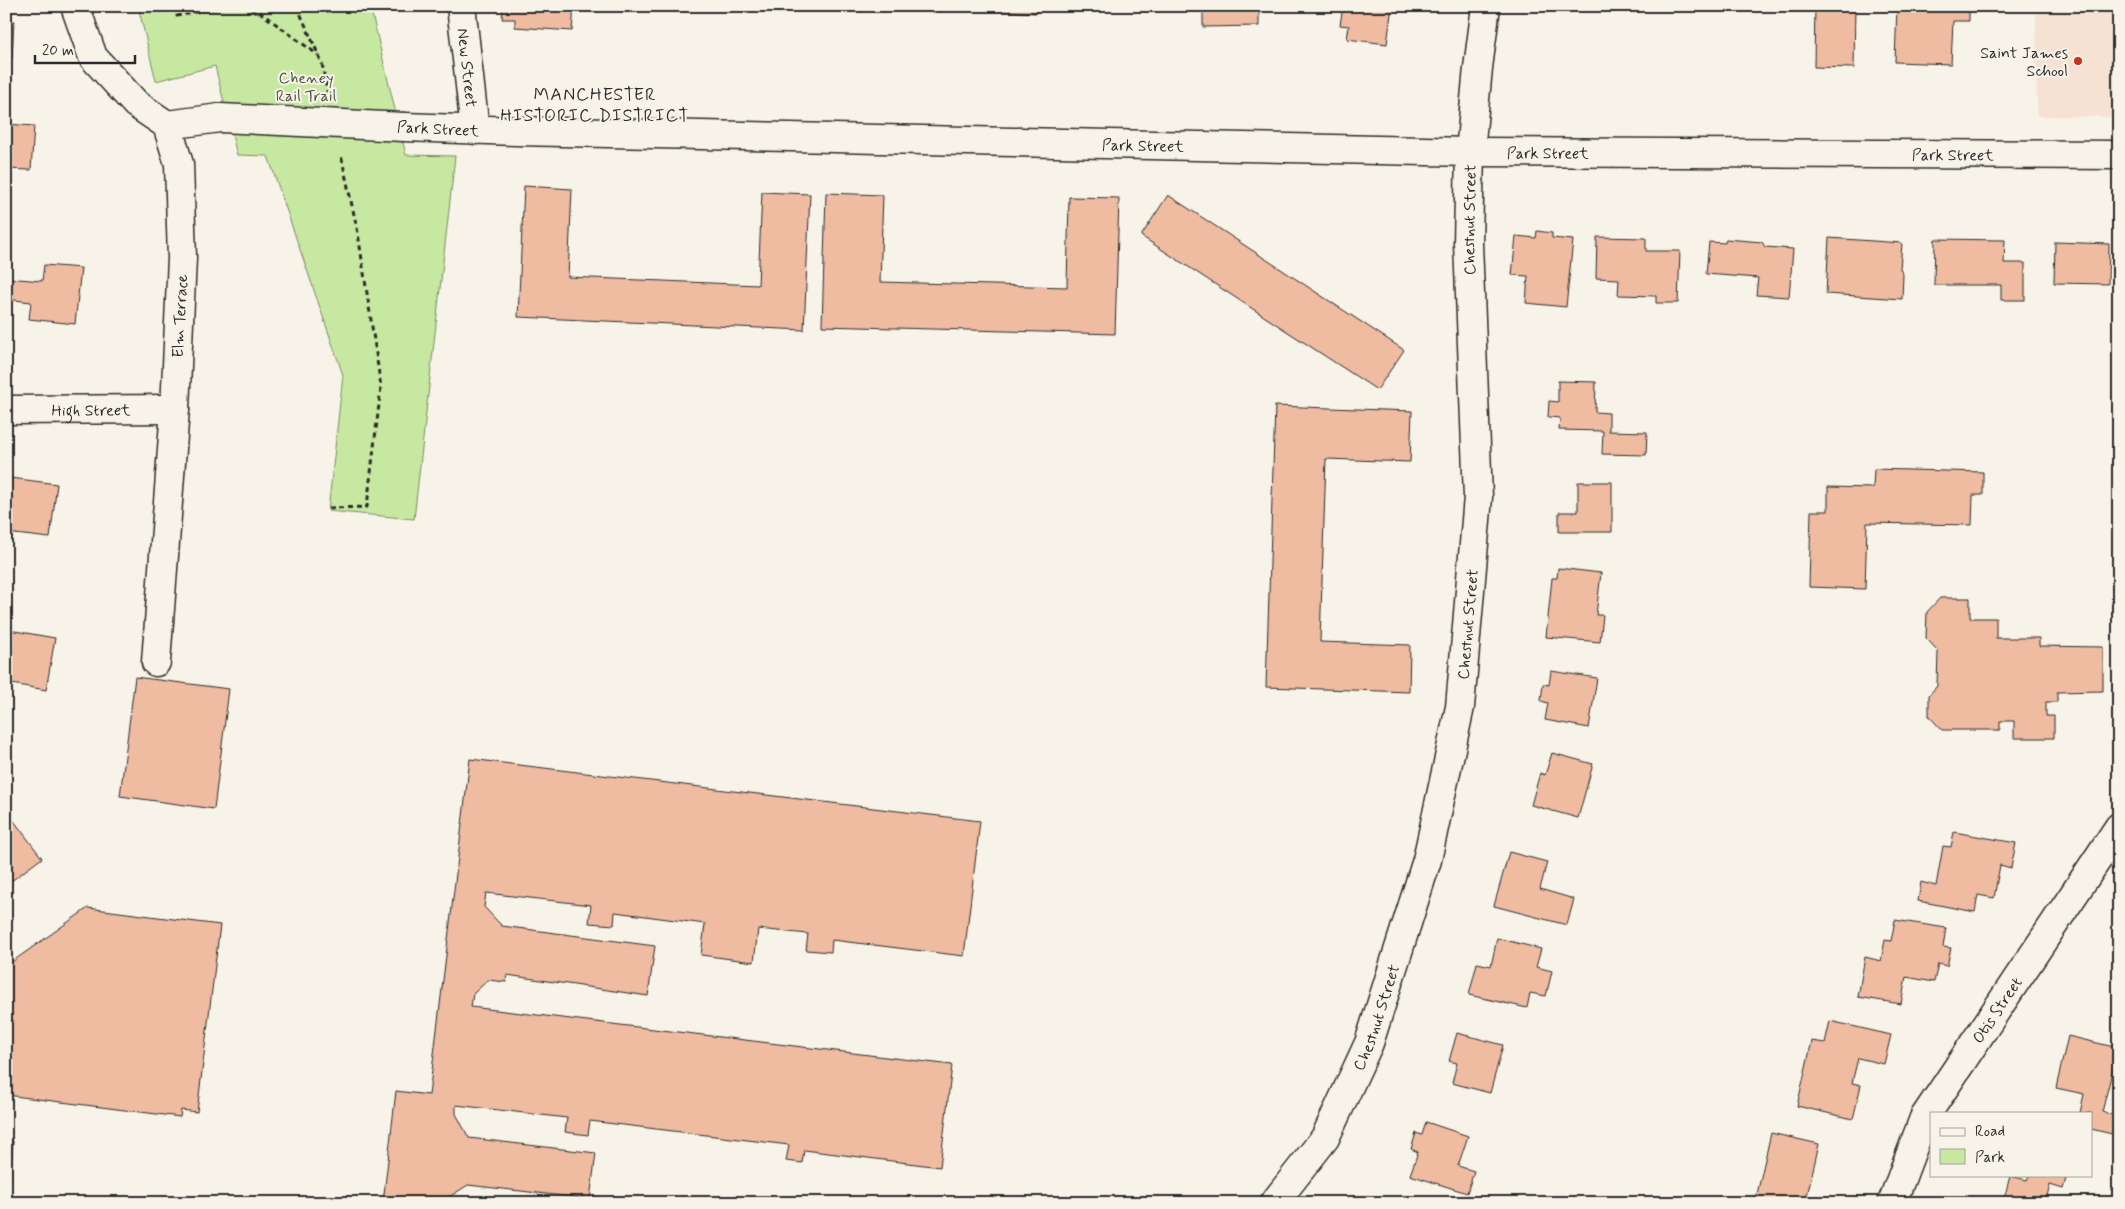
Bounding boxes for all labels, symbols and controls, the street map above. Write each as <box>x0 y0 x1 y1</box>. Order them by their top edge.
street label: New Street <box>452 27 481 109</box>
scale bar <box>35 32 135 64</box>
text: 20 m <box>42 41 74 61</box>
place label: Saint James School <box>1980 43 2068 82</box>
marker: Saint James School <box>2072 55 2084 67</box>
park label: Cheney Rail Trail <box>276 68 336 107</box>
district label: MANCHESTER HISTORIC DISTRICT <box>500 83 690 128</box>
street label: Park Street <box>396 117 480 142</box>
street label: Park Street <box>1102 135 1185 158</box>
street label: Park Street <box>1507 143 1589 165</box>
street label: Park Street <box>1912 145 1994 166</box>
street label: Chestnut Street <box>1459 164 1482 276</box>
street label: Elm Terrace <box>168 273 193 358</box>
street label: High Street <box>51 400 131 423</box>
street label: Chestnut Street <box>1453 568 1484 680</box>
street label: Chestnut Street <box>1349 962 1405 1074</box>
street label: Otis Street <box>1968 973 2027 1048</box>
legend <box>1930 1112 2092 1176</box>
text: Road <box>1975 1122 2005 1142</box>
text: Park <box>1975 1148 2005 1168</box>

